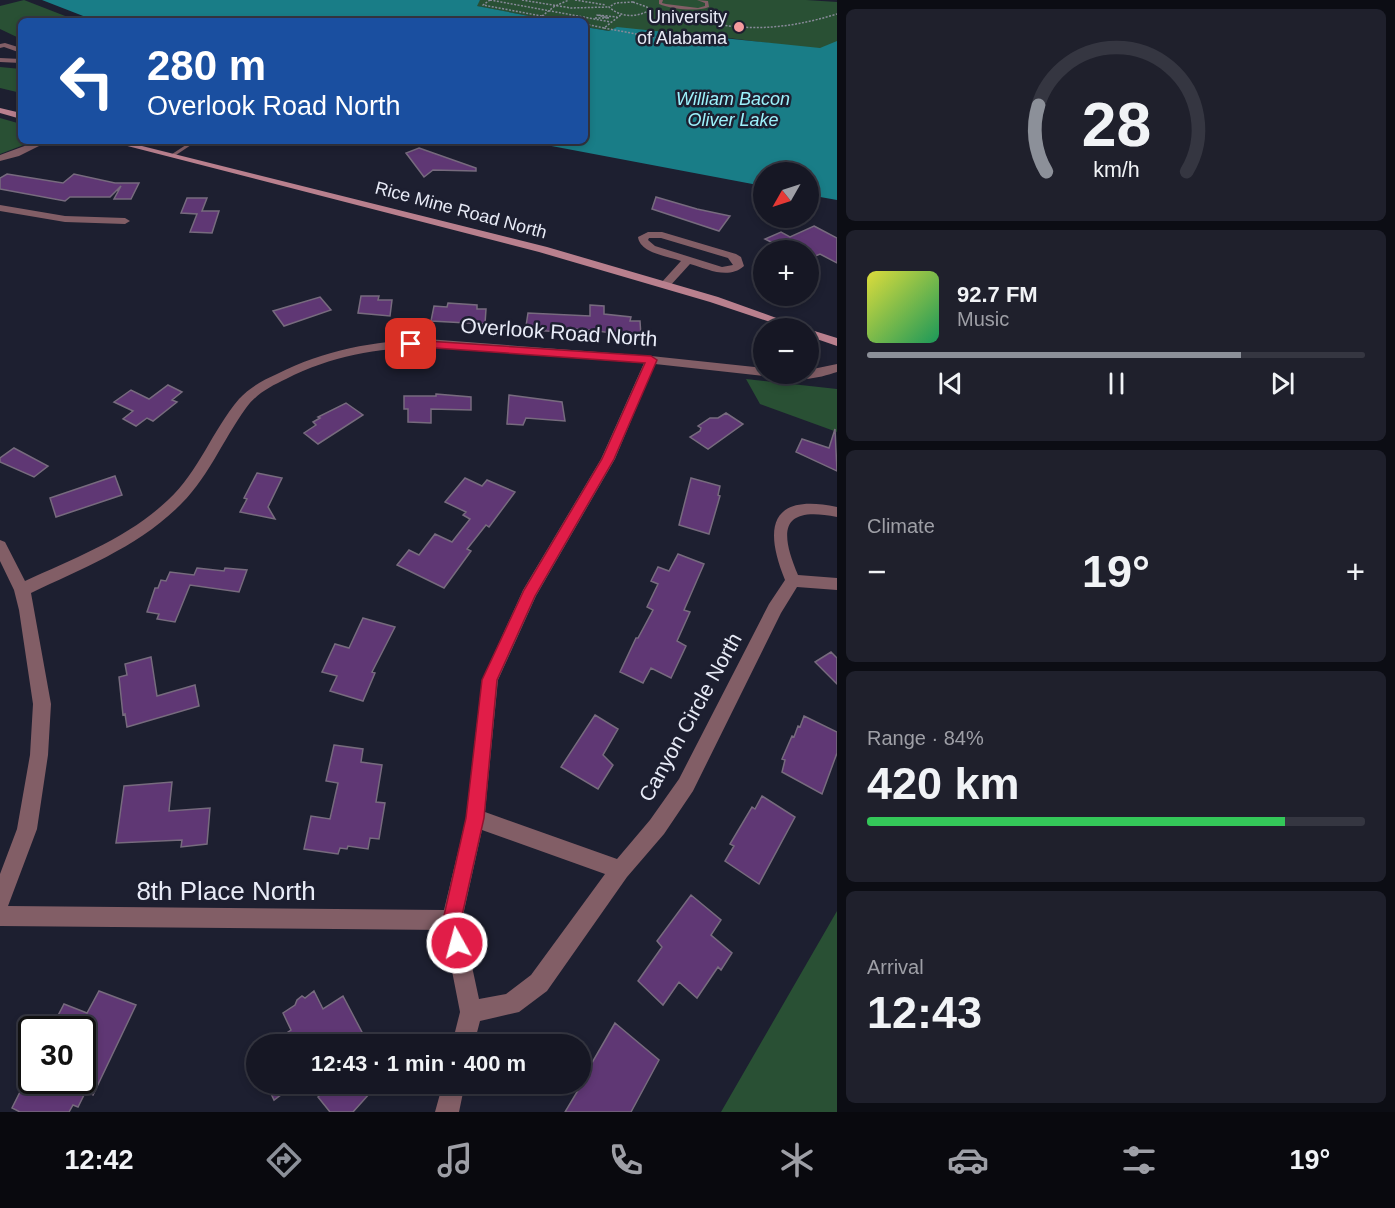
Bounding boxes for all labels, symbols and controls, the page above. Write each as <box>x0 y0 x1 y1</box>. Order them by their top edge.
place label: University of Alabama <box>637 7 728 48</box>
marker: University of Alabama <box>732 20 746 34</box>
icon: left <box>48 42 126 120</box>
text: 280 m <box>147 42 266 89</box>
water label: William Bacon Oliver Lake <box>676 89 790 130</box>
text: 28 <box>1081 90 1151 159</box>
text: Overlook Road North <box>147 91 401 121</box>
text: km/h <box>1093 158 1139 182</box>
north arrow <box>753 162 819 228</box>
map controls <box>753 162 819 384</box>
street label: Rice Mine Road North <box>373 177 549 243</box>
button: + <box>753 240 819 306</box>
text: 92.7 FM <box>957 282 1038 307</box>
text: Music <box>957 308 1009 330</box>
street label: Overlook Road North <box>460 314 658 350</box>
pin <box>385 318 436 369</box>
button: − <box>753 318 819 384</box>
icon: arrive <box>394 327 427 360</box>
icon: previous <box>934 367 967 400</box>
icon: pause <box>1100 367 1133 400</box>
icon: next <box>1266 367 1299 400</box>
text: Climate <box>867 515 935 537</box>
text: 19° <box>1082 546 1150 597</box>
text: − <box>867 553 886 590</box>
text: + <box>1346 553 1365 590</box>
street label: Canyon Circle North <box>634 629 746 805</box>
text: Range · 84% <box>867 727 984 749</box>
text: 420 km <box>867 758 1020 809</box>
street label: 8th Place North <box>136 876 316 906</box>
position arrow <box>425 911 489 975</box>
text: Arrival <box>867 956 924 978</box>
text: 12:43 <box>867 987 982 1038</box>
speed limit sign: 30 <box>18 1016 96 1094</box>
text: 12:43 · 1 min · 400 m <box>311 1051 526 1076</box>
icon: directions <box>263 1139 305 1181</box>
icon: music <box>434 1139 476 1181</box>
icon: phone <box>605 1139 647 1181</box>
icon: climate <box>776 1139 818 1181</box>
icon: car <box>947 1139 989 1181</box>
icon: filters <box>1118 1139 1160 1181</box>
text: 12:42 <box>65 1145 134 1175</box>
text: 19° <box>1290 1145 1330 1175</box>

